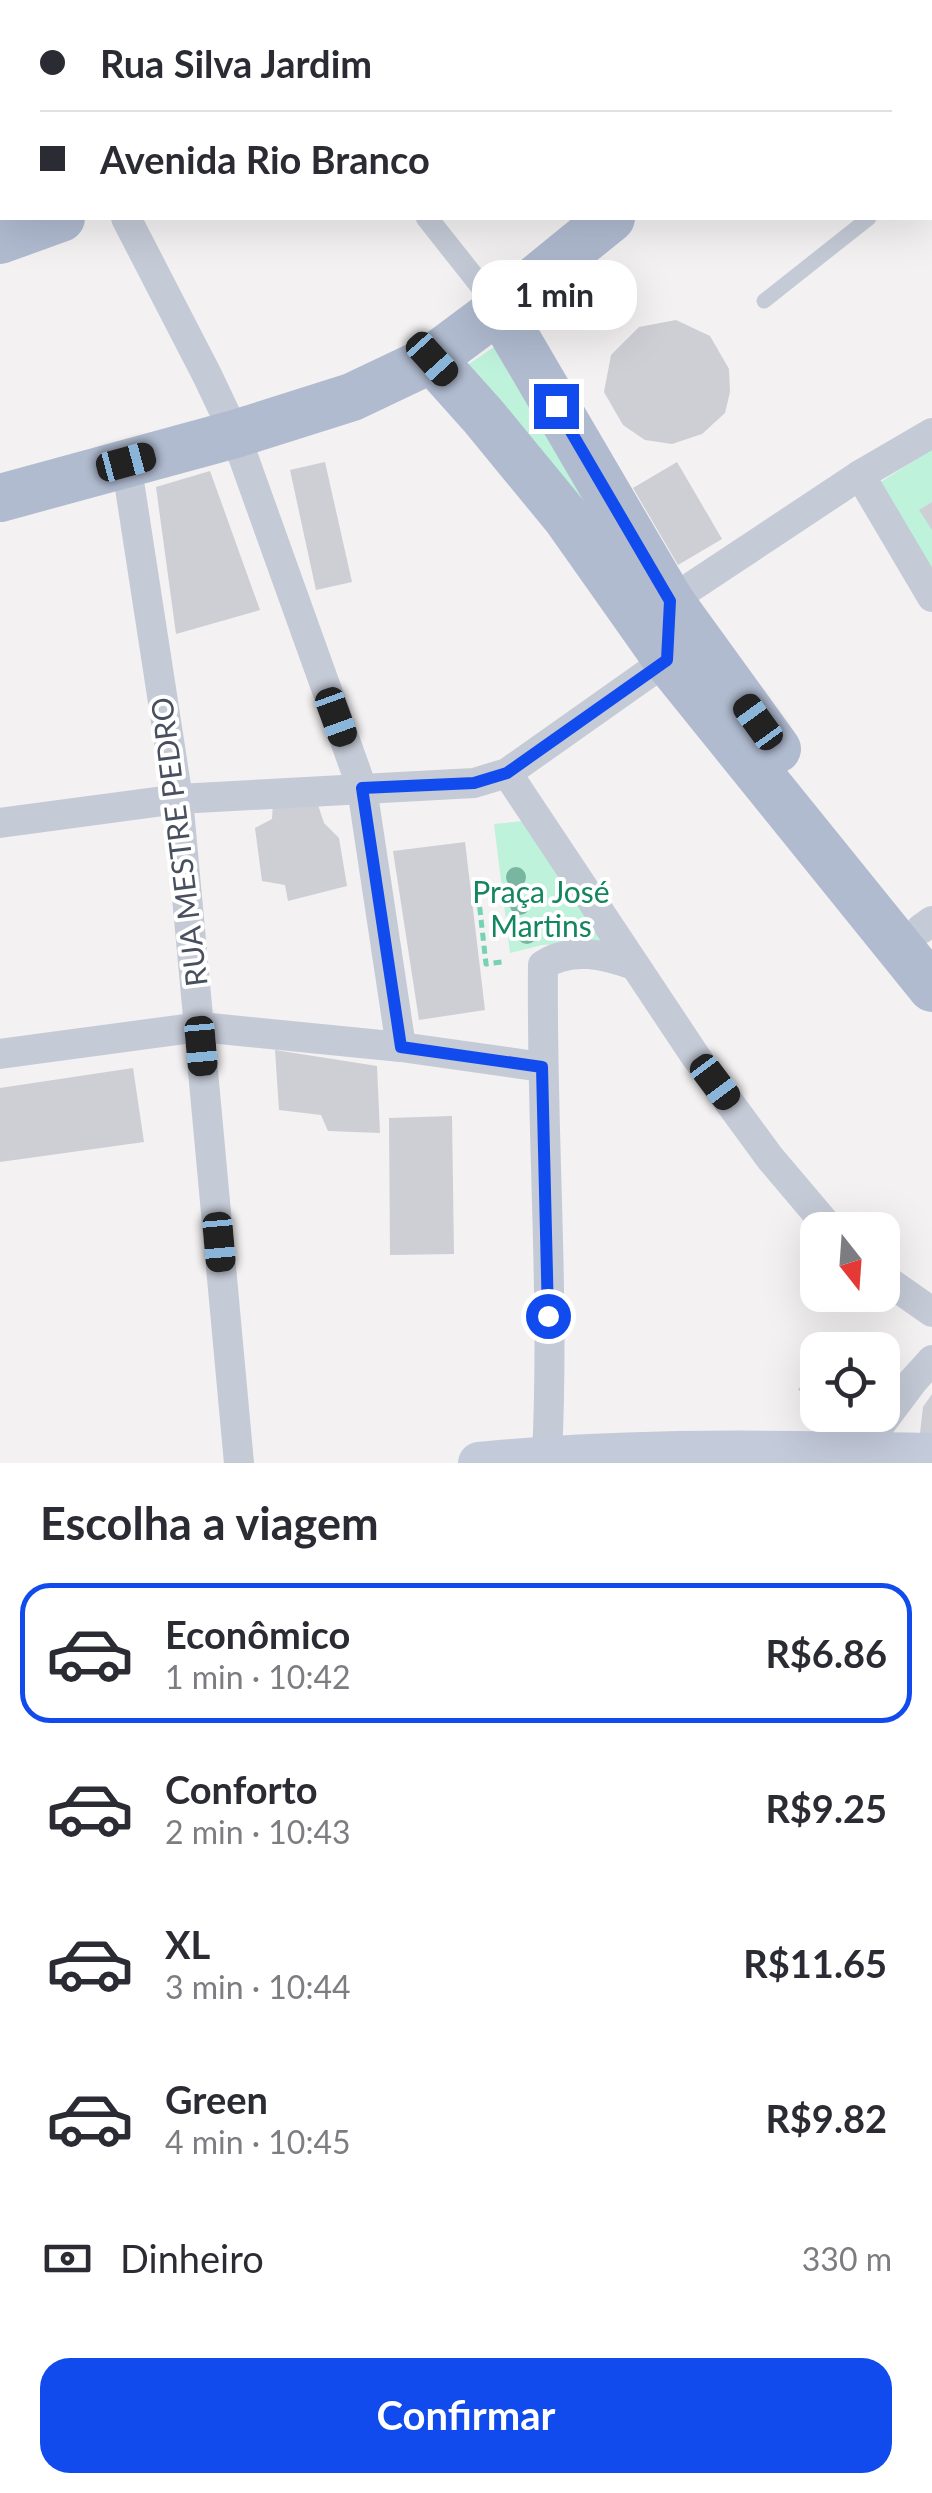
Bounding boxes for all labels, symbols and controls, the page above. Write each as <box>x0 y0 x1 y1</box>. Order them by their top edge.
text: Rua Silva Jardim <box>100 40 372 86</box>
text: Avenida Rio Branco <box>100 136 430 182</box>
callout: 1 min <box>474 261 638 331</box>
text: 1 min <box>515 275 594 314</box>
car <box>401 327 463 391</box>
route end <box>534 384 579 429</box>
car <box>93 440 159 484</box>
car <box>312 684 360 750</box>
car <box>728 689 788 755</box>
street label: RUA MESTRE PEDRO <box>142 695 214 989</box>
park label: Praça José Martins <box>472 873 610 943</box>
car <box>183 1015 219 1077</box>
car <box>685 1049 745 1115</box>
car <box>201 1211 237 1273</box>
north arrow <box>800 1212 900 1312</box>
map controls <box>800 1212 900 1432</box>
route start <box>526 1294 571 1339</box>
button: locate <box>800 1332 900 1432</box>
text: Escolha a viagem <box>40 1496 379 1550</box>
icon: car <box>45 1608 135 1698</box>
text: Econômico <box>165 1611 350 1657</box>
text: R$6.86 <box>765 1630 887 1676</box>
text: 1 min · 10:42 <box>165 1657 351 1696</box>
icon: car <box>45 1763 135 1853</box>
text: Conforto <box>165 1766 318 1812</box>
text: R$9.25 <box>765 1785 887 1831</box>
text: 2 min · 10:43 <box>165 1812 351 1851</box>
icon: car <box>45 1918 135 2008</box>
text: XL <box>165 1921 210 1967</box>
text: R$11.65 <box>743 1940 887 1986</box>
text: 3 min · 10:44 <box>165 1967 351 2006</box>
icon: car <box>45 2073 135 2163</box>
text: Green <box>165 2076 268 2122</box>
text: R$9.82 <box>765 2095 887 2141</box>
text: 4 min · 10:45 <box>165 2122 351 2161</box>
icon: cash <box>40 2231 95 2286</box>
text: Dinheiro <box>120 2235 264 2281</box>
text: 330 m <box>802 2239 892 2278</box>
button: Confirmar <box>40 2358 892 2473</box>

